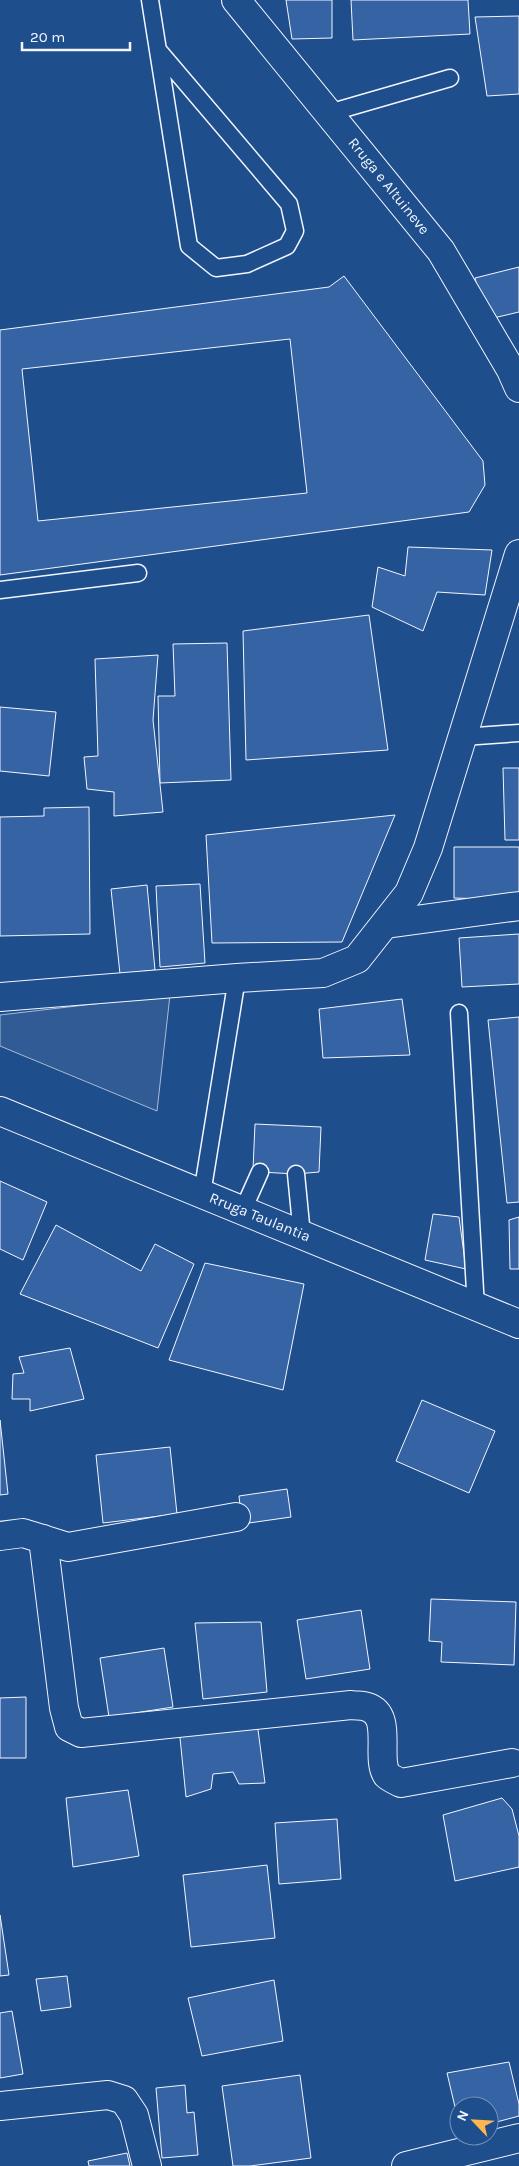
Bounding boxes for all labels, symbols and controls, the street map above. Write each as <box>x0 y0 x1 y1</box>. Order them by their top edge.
scale bar <box>22 20 130 52</box>
text: 20 m <box>30 28 65 46</box>
street label: Rruga e Altuineve <box>344 134 434 238</box>
street label: Rruga Taulantia <box>207 1189 313 1245</box>
north arrow <box>449 2096 499 2146</box>
text: N <box>453 2108 472 2124</box>

